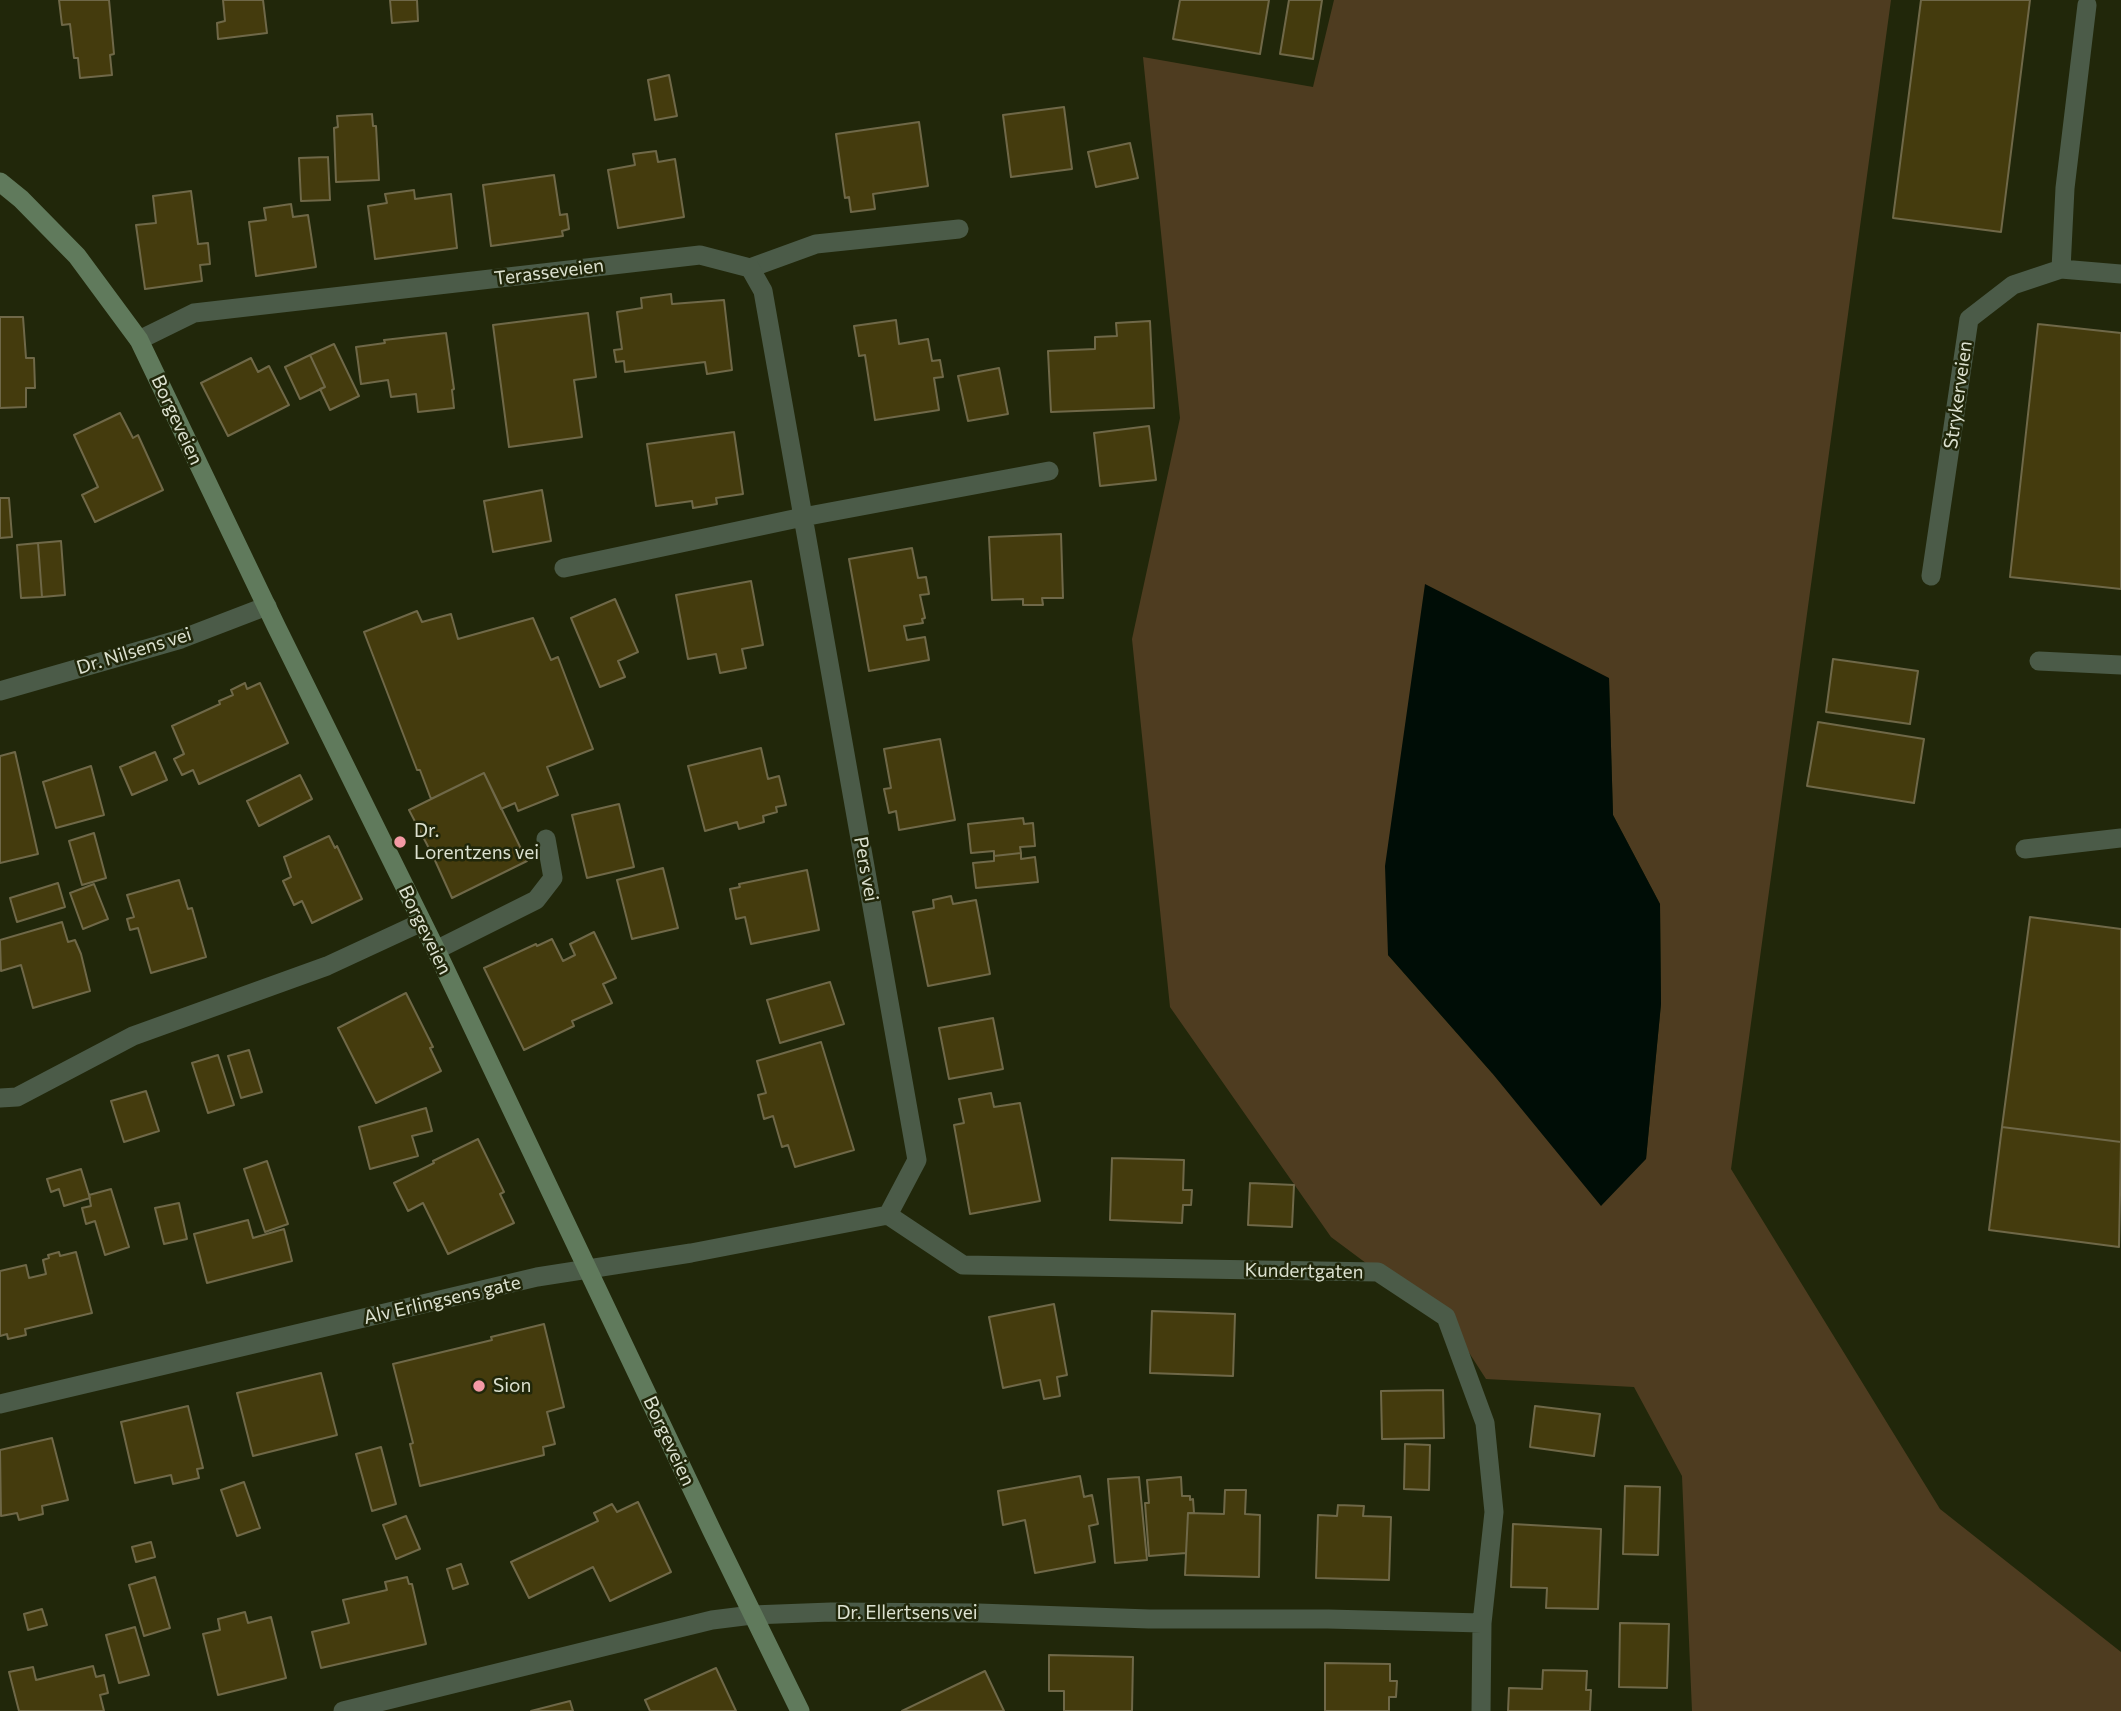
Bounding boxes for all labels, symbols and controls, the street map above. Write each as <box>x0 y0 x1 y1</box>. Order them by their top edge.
street label: Terasseveien <box>493 254 605 290</box>
street label: Strykerveien <box>1939 340 1977 450</box>
street label: Borgeveien <box>146 372 208 468</box>
street label: Dr. Nilsens vei <box>74 623 194 679</box>
place label: Dr. Lorentzens vei <box>414 820 539 864</box>
marker: Dr. Lorentzens vei <box>392 834 408 850</box>
street label: Pers vei <box>849 835 883 903</box>
street label: Borgeveien <box>394 882 456 978</box>
street label: Kundertgaten <box>1244 1259 1364 1283</box>
street label: Alv Erlingsens gate <box>361 1271 523 1329</box>
place label: Sion <box>493 1375 531 1397</box>
marker: Sion <box>471 1378 487 1394</box>
street label: Borgeveien <box>638 1393 700 1489</box>
street label: Dr. Ellertsens vei <box>836 1602 978 1624</box>

